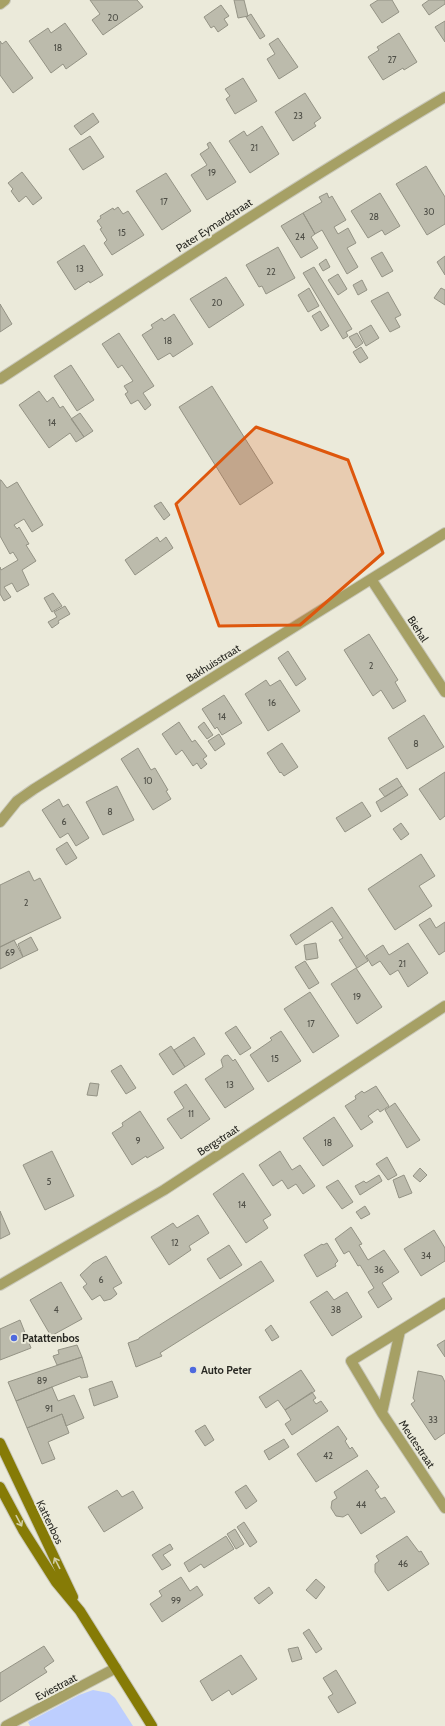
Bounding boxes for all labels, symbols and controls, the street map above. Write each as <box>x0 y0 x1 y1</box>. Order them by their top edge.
house number: 20 <box>108 12 119 23</box>
house number: 18 <box>54 42 62 53</box>
house number: 27 <box>387 54 397 65</box>
house number: 23 <box>293 110 303 121</box>
house number: 21 <box>250 142 258 153</box>
house number: 19 <box>208 167 216 178</box>
street label: Pater Eymardstraat <box>173 195 255 255</box>
house number: 17 <box>160 196 168 207</box>
house number: 30 <box>423 206 435 217</box>
house number: 28 <box>369 211 379 222</box>
house number: 15 <box>118 227 126 238</box>
house number: 24 <box>295 231 305 242</box>
house number: 13 <box>76 263 84 274</box>
house number: 22 <box>266 266 276 277</box>
house number: 20 <box>212 297 223 308</box>
house number: 18 <box>164 335 172 346</box>
house number: 14 <box>48 417 56 428</box>
street label: Biehal <box>404 613 432 645</box>
street label: Bakhuisstraat <box>183 641 243 685</box>
house number: 2 <box>369 660 374 671</box>
house number: 16 <box>268 697 276 708</box>
house number: 14 <box>218 711 226 722</box>
house number: 8 <box>413 738 419 749</box>
house number: 10 <box>143 775 153 786</box>
house number: 8 <box>107 806 113 817</box>
house number: 6 <box>61 816 67 827</box>
house number: 2 <box>24 897 29 908</box>
house number: 69 <box>5 947 15 958</box>
house number: 21 <box>398 958 406 969</box>
house number: 19 <box>353 991 361 1002</box>
house number: 17 <box>307 1018 315 1029</box>
house number: 15 <box>271 1053 279 1064</box>
house number: 13 <box>226 1079 234 1090</box>
house number: 11 <box>188 1108 194 1119</box>
street label: Bergstraat <box>195 1121 242 1159</box>
house number: 9 <box>135 1135 141 1146</box>
house number: 18 <box>324 1137 332 1148</box>
house number: 5 <box>47 1176 52 1187</box>
house number: 14 <box>238 1199 246 1210</box>
house number: 12 <box>171 1237 179 1248</box>
house number: 34 <box>421 1250 431 1261</box>
house number: 36 <box>374 1264 384 1275</box>
house number: 6 <box>98 1274 104 1285</box>
house number: 4 <box>53 1304 59 1315</box>
house number: 38 <box>331 1304 341 1315</box>
place label: Patattenbos <box>22 1331 80 1345</box>
marker: Patattenbos <box>9 1333 19 1343</box>
place label: Auto Peter <box>201 1363 252 1377</box>
marker: Auto Peter <box>188 1365 198 1375</box>
house number: 89 <box>37 1375 47 1386</box>
house number: 91 <box>45 1403 53 1414</box>
house number: 33 <box>428 1414 438 1425</box>
street label: Meutestraat <box>396 1417 438 1471</box>
house number: 42 <box>323 1450 333 1461</box>
street label: Kattenbos <box>33 1498 67 1547</box>
house number: 44 <box>356 1499 366 1510</box>
one-way arrow <box>15 1515 23 1527</box>
one-way arrow <box>53 1558 61 1570</box>
house number: 46 <box>398 1558 408 1569</box>
house number: 99 <box>171 1595 181 1606</box>
street label: Eviestraat <box>33 1670 79 1704</box>

